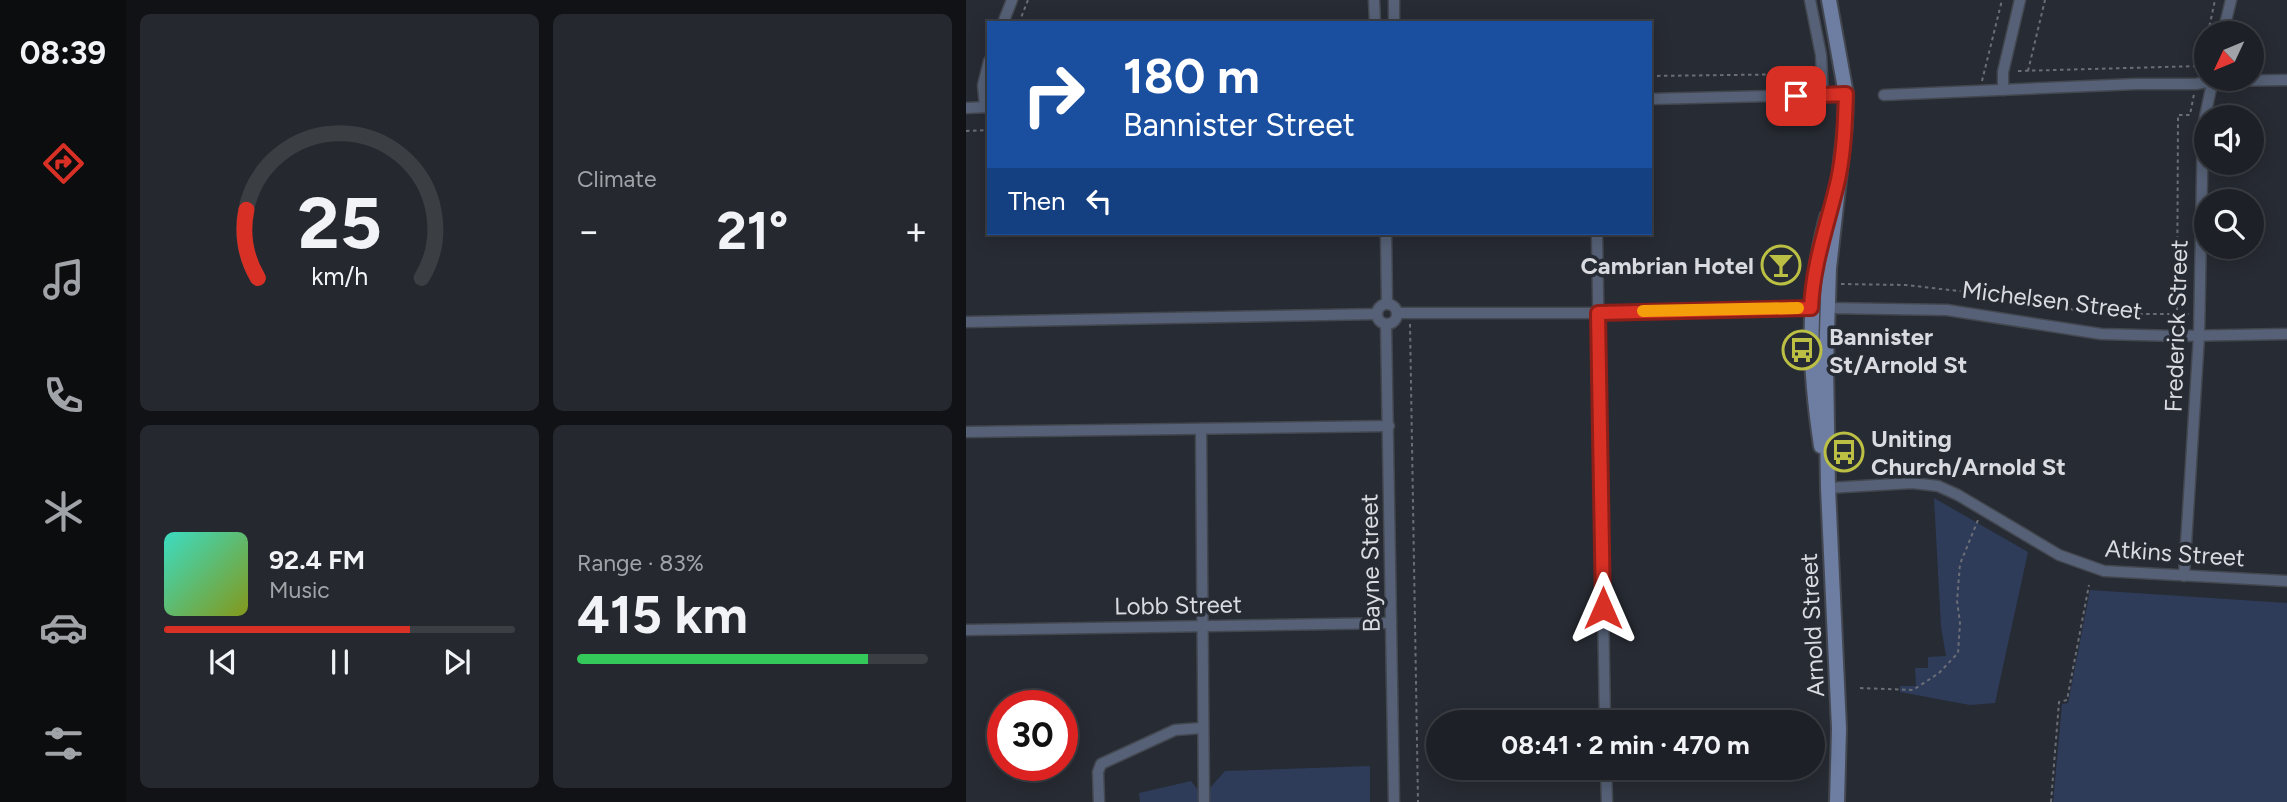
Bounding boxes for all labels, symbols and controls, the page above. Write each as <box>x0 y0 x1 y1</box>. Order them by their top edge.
north arrow <box>2194 21 2264 91</box>
map controls <box>2194 21 2264 259</box>
text: 08:39 <box>20 34 106 72</box>
text: 180 m <box>1123 46 1260 105</box>
icon: right <box>1008 49 1099 140</box>
pin <box>1766 66 1826 126</box>
icon: arrive <box>1777 77 1815 115</box>
button: sound <box>2194 105 2264 175</box>
text: Bannister Street <box>1123 106 1355 144</box>
icon: directions <box>39 139 88 188</box>
text: Climate <box>577 165 656 193</box>
text: 25 <box>297 180 382 267</box>
icon: left <box>1080 182 1118 220</box>
text: Then <box>1008 185 1066 217</box>
button: search <box>2194 189 2264 259</box>
text: 21° <box>717 200 788 262</box>
text: − <box>577 208 601 254</box>
text: + <box>904 208 928 254</box>
street label: Frederick Street <box>2158 239 2194 413</box>
bar icon: Cambrian Hotel <box>1760 244 1802 286</box>
place label: Cambrian Hotel <box>1580 251 1754 280</box>
icon: music <box>39 255 88 304</box>
text: km/h <box>311 261 368 291</box>
street label: Michelsen Street <box>1960 275 2144 325</box>
place label: Bannister St/Arnold St <box>1829 322 1968 379</box>
bus stop icon: Bannister St/Arnold St <box>1781 329 1823 371</box>
icon: phone <box>39 371 88 420</box>
place label: Uniting Church/Arnold St <box>1871 424 2066 481</box>
bus stop icon: Uniting Church/Arnold St <box>1823 431 1865 473</box>
icon: climate <box>39 487 88 536</box>
street label: Bayne Street <box>1354 493 1386 633</box>
street label: Atkins Street <box>2104 534 2246 572</box>
text: 92.4 FM <box>269 544 365 576</box>
text: Range · 83% <box>577 549 704 577</box>
street label: Arnold Street <box>1794 552 1830 698</box>
position arrow <box>1566 571 1640 645</box>
text: Music <box>269 576 330 604</box>
text: 415 km <box>577 584 748 646</box>
street label: Lobb Street <box>1114 589 1242 621</box>
icon: car <box>39 603 88 652</box>
icon: previous <box>204 643 242 681</box>
icon: pause <box>321 643 359 681</box>
icon: next <box>438 643 476 681</box>
speed limit sign: 30 <box>987 690 1078 781</box>
icon: filters <box>39 719 88 768</box>
text: 08:41 · 2 min · 470 m <box>1501 729 1750 761</box>

